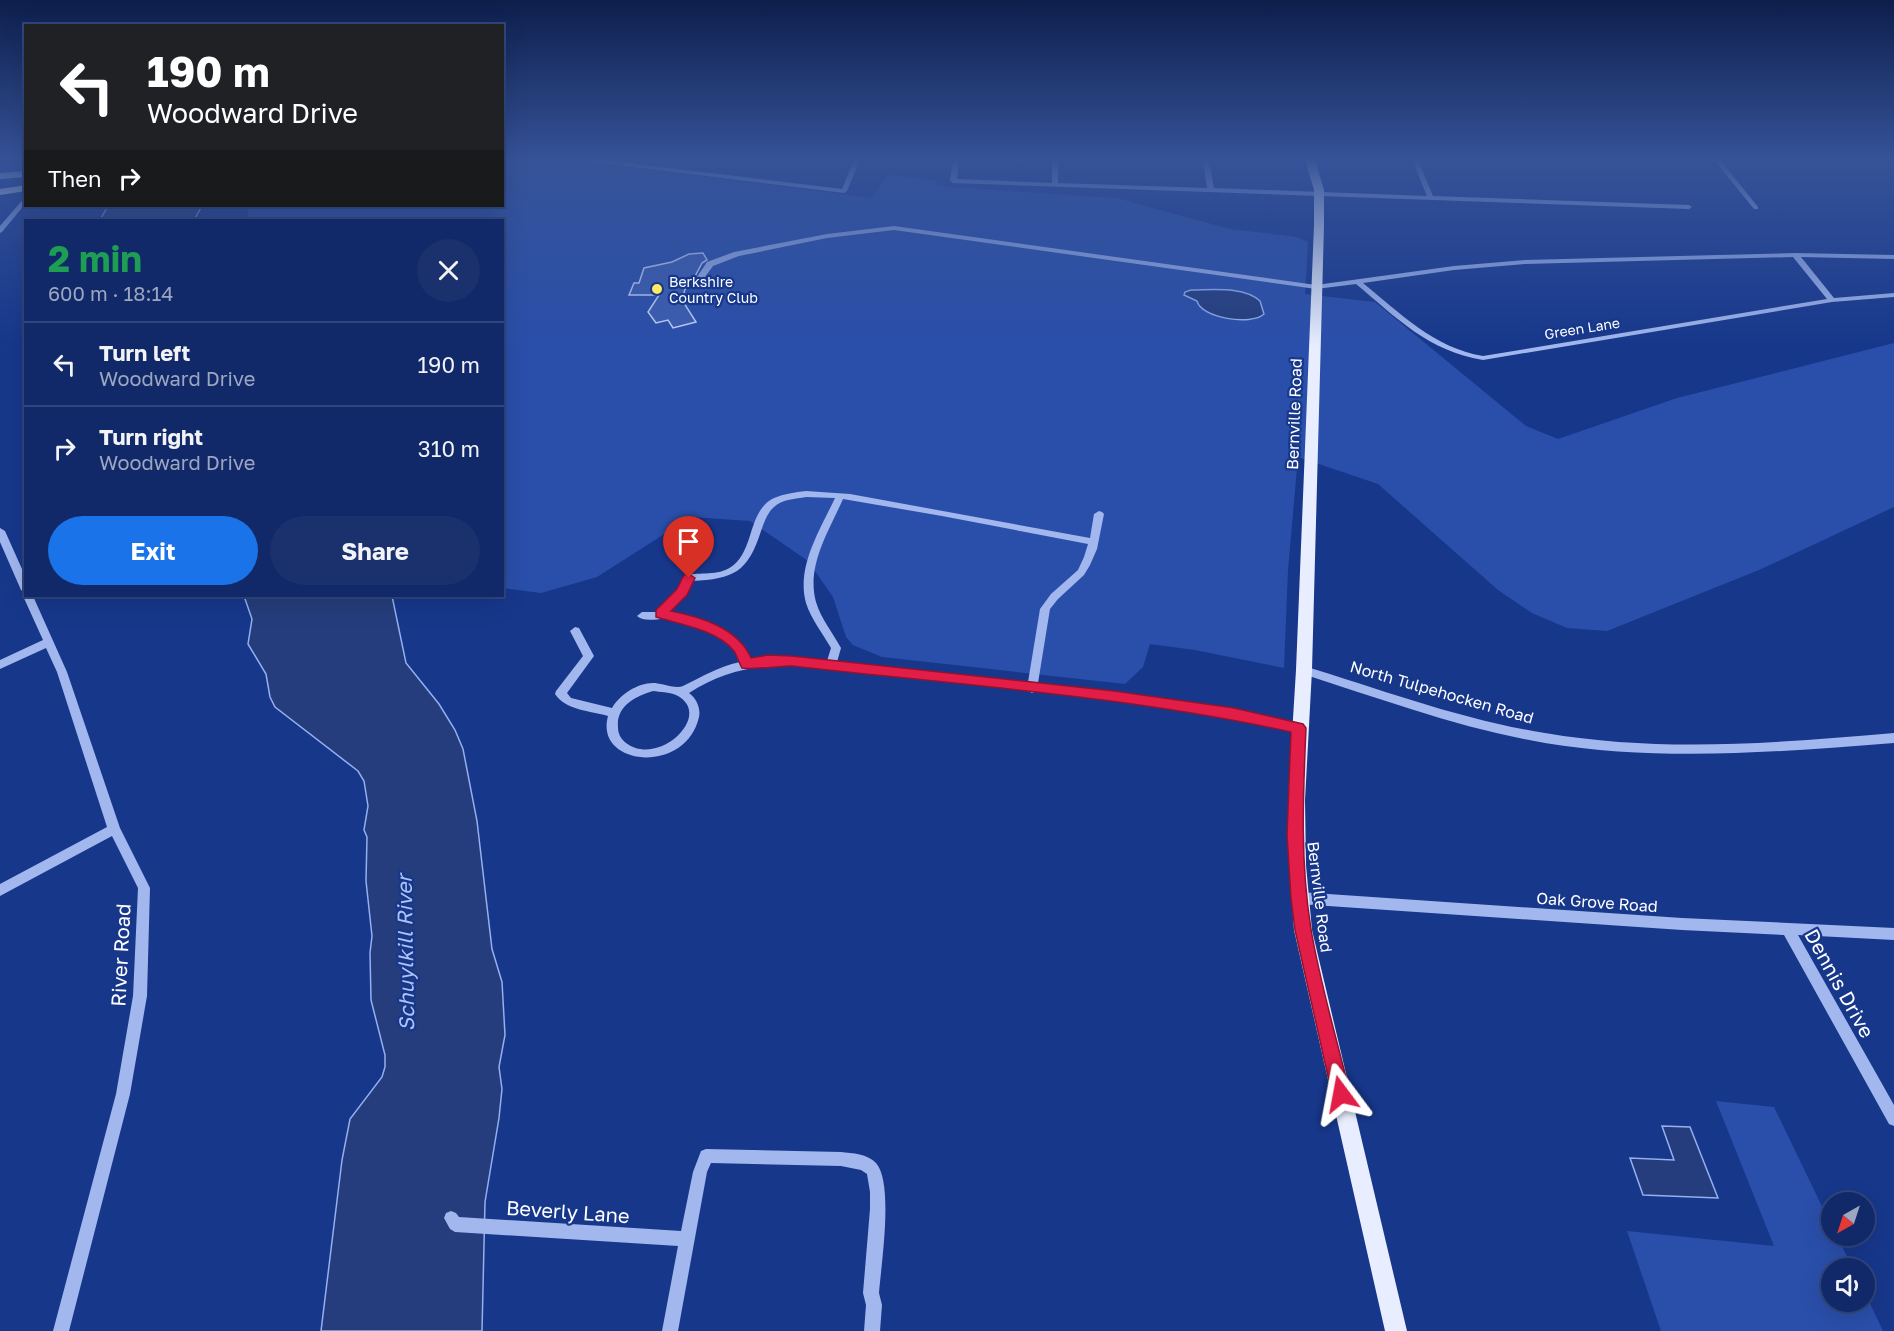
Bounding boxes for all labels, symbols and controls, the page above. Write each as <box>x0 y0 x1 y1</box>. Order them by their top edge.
text: 190 m <box>147 46 270 96</box>
icon: left <box>48 48 126 126</box>
text: Woodward Drive <box>147 97 358 129</box>
icon: right <box>113 162 146 195</box>
text: Then <box>48 165 101 192</box>
text: 2 min <box>48 237 142 280</box>
button: close <box>417 239 480 302</box>
place label: Berkshire Country Club <box>669 273 758 306</box>
text: 600 m · 18:14 <box>48 281 173 305</box>
marker: Berkshire Country Club <box>650 282 664 296</box>
street label: Green Lane <box>1543 314 1621 342</box>
text: Turn left <box>99 339 190 366</box>
icon: left <box>48 348 81 381</box>
text: 190 m <box>417 351 480 378</box>
street label: Bernville Road <box>1282 358 1306 470</box>
text: Woodward Drive <box>99 366 255 390</box>
text: Turn right <box>99 423 203 450</box>
icon: right <box>48 432 81 465</box>
text: 310 m <box>418 435 480 462</box>
text: Woodward Drive <box>99 450 255 474</box>
button: Exit <box>48 516 258 585</box>
button: Share <box>270 516 480 585</box>
pin <box>663 516 714 578</box>
icon: arrive <box>672 525 705 558</box>
street label: North Tulpehocken Road <box>1348 656 1536 728</box>
street label: Bernville Road <box>1303 840 1337 954</box>
water label: Schuylkill River <box>391 872 419 1032</box>
street label: Oak Grove Road <box>1536 888 1658 916</box>
street label: River Road <box>105 903 135 1007</box>
street label: Dennis Drive <box>1800 924 1880 1042</box>
position arrow <box>1309 1062 1373 1126</box>
north arrow <box>1821 1192 1875 1246</box>
map controls <box>1821 1192 1875 1312</box>
street label: Beverly Lane <box>505 1195 631 1227</box>
button: sound <box>1821 1258 1875 1312</box>

